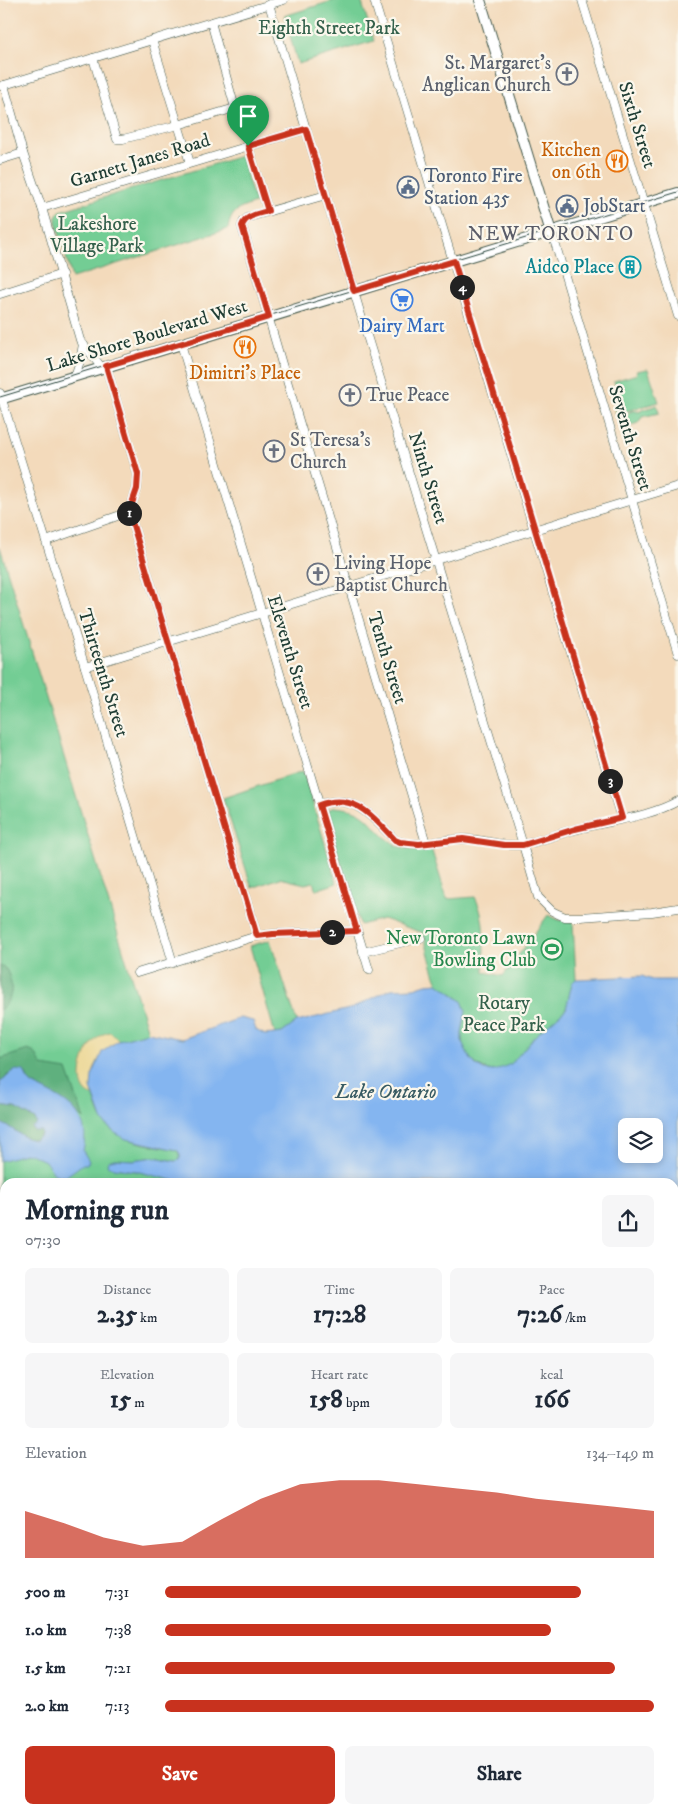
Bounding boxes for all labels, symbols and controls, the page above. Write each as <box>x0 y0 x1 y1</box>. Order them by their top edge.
park label: Eighth Street Park <box>258 17 401 40</box>
place label: St. Margaret's Anglican Church <box>422 52 551 97</box>
church icon: St. Margaret's Anglican Church <box>555 62 579 86</box>
street label: Sixth Street <box>613 79 661 171</box>
pin <box>227 95 269 146</box>
icon: arrive <box>234 102 262 130</box>
street label: Garnett Janes Road <box>67 129 213 193</box>
place label: Kitchen on 6th <box>541 139 601 184</box>
restaurant icon: Kitchen on 6th <box>605 149 629 173</box>
place label: Toronto Fire Station 435 <box>424 165 523 210</box>
public building icon: Toronto Fire Station 435 <box>396 175 420 199</box>
public building icon: JobStart <box>555 194 579 218</box>
place label: JobStart <box>581 195 646 218</box>
park label: Lakeshore Village Park <box>50 213 144 258</box>
district label: NEW TORONTO <box>468 222 634 247</box>
building icon: Aidco Place <box>618 255 642 279</box>
place label: Aidco Place <box>525 256 614 279</box>
pin: 4 <box>450 274 474 300</box>
text: 4 <box>458 278 467 296</box>
supermarket icon: Dairy Mart <box>390 288 414 312</box>
street label: Lake Shore Boulevard West <box>44 294 250 378</box>
place label: Dairy Mart <box>359 315 445 338</box>
restaurant icon: Dimitri's Place <box>233 335 257 359</box>
place label: Dimitri's Place <box>189 362 301 385</box>
church icon: True Peace <box>338 383 362 407</box>
street label: Seventh Street <box>603 383 657 493</box>
place label: True Peace <box>366 384 450 407</box>
place label: St Teresa's Church <box>290 429 371 474</box>
street label: Ninth Street <box>403 429 453 527</box>
church icon: St Teresa's Church <box>262 439 286 463</box>
pin: 1 <box>116 500 142 526</box>
text: 1 <box>127 504 132 522</box>
place label: Living Hope Baptist Church <box>334 552 448 597</box>
church icon: Living Hope Baptist Church <box>306 562 330 586</box>
street label: Eleventh Street <box>262 592 318 712</box>
street label: Thirteenth Street <box>73 606 133 740</box>
street label: Tenth Street <box>362 609 412 707</box>
pin: 3 <box>598 768 622 794</box>
text: 3 <box>608 772 613 790</box>
pin: 2 <box>320 920 344 944</box>
text: 2 <box>329 923 336 941</box>
place label: New Toronto Lawn Bowling Club <box>386 927 536 972</box>
sports icon: New Toronto Lawn Bowling Club <box>540 937 564 961</box>
park label: Rotary Peace Park <box>463 992 546 1037</box>
water label: Lake Ontario <box>335 1080 436 1105</box>
map controls <box>618 1118 663 1163</box>
button: layers <box>618 1118 663 1163</box>
text: Morning run <box>25 1193 169 1228</box>
button: share <box>602 1195 654 1247</box>
text: 07:30 <box>25 1230 61 1250</box>
text: Distance <box>103 1281 151 1299</box>
text: Time <box>324 1281 355 1299</box>
text: Pace <box>539 1281 565 1299</box>
text: 2.35 <box>97 1299 137 1330</box>
text: 17:28 <box>313 1299 366 1330</box>
text: 7:26 <box>517 1299 562 1330</box>
text: km <box>137 1309 158 1327</box>
text: /km <box>562 1309 586 1327</box>
text: Elevation <box>100 1366 154 1384</box>
text: Heart rate <box>311 1366 368 1384</box>
text: kcal <box>540 1366 563 1384</box>
text: 15 <box>110 1384 131 1415</box>
text: 158 <box>309 1384 343 1415</box>
text: 166 <box>534 1384 569 1415</box>
text: m <box>131 1394 145 1412</box>
text: bpm <box>343 1394 370 1412</box>
text: Elevation <box>25 1443 87 1463</box>
text: 134–149 m <box>586 1443 654 1463</box>
text: 500 m <box>25 1582 66 1602</box>
text: 7:31 <box>105 1582 129 1602</box>
text: 1.0 km <box>25 1620 67 1640</box>
text: 7:38 <box>105 1620 132 1640</box>
text: 1.5 km <box>25 1658 66 1678</box>
text: 7:21 <box>105 1658 131 1678</box>
text: 2.0 km <box>25 1696 69 1716</box>
text: 7:13 <box>105 1696 129 1716</box>
button: Save <box>25 1746 335 1804</box>
button: Share <box>345 1746 654 1804</box>

